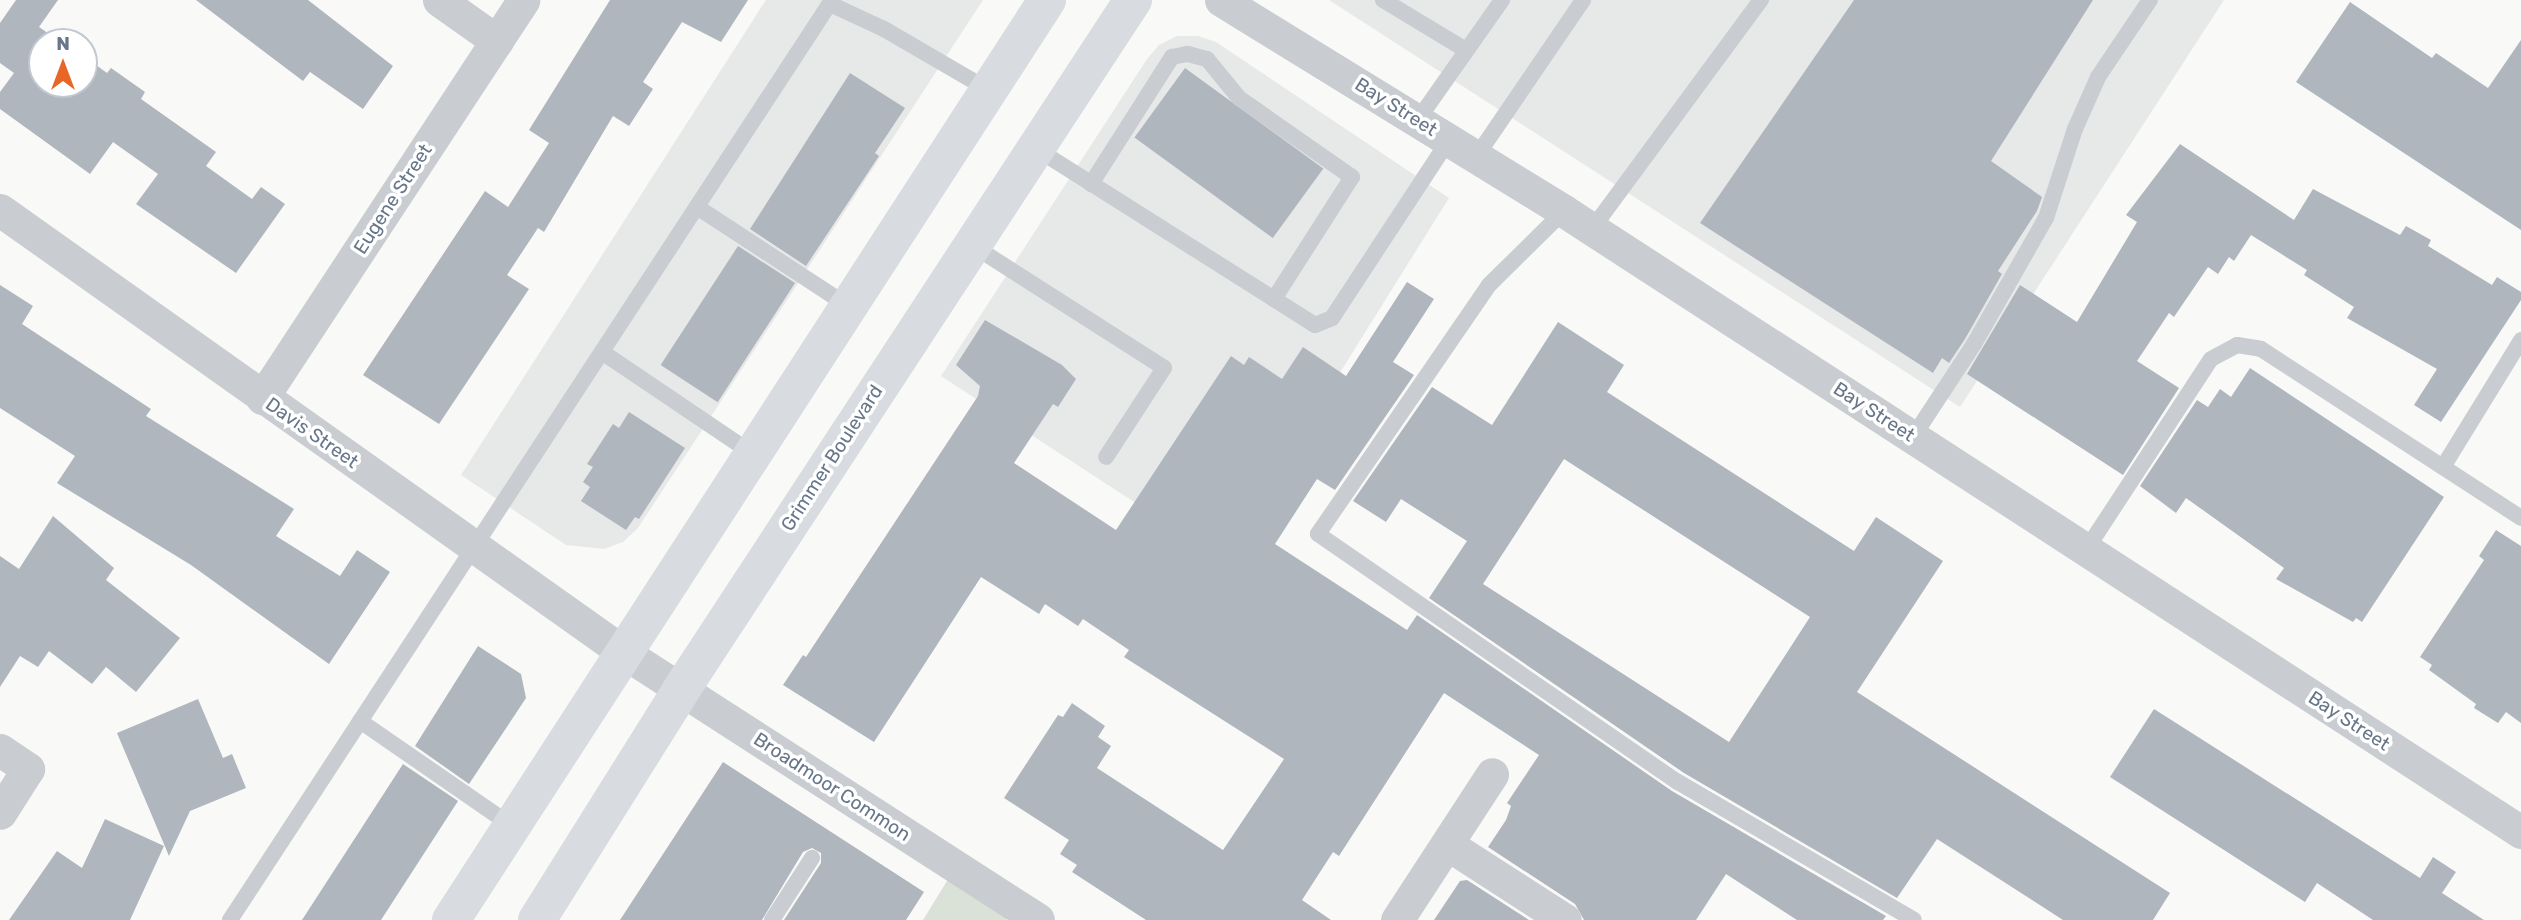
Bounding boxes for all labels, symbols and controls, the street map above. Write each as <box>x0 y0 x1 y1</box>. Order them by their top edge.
north arrow <box>28 28 98 98</box>
text: N <box>56 32 70 55</box>
street label: Bay Street <box>1351 73 1441 141</box>
street label: Eugene Street <box>349 140 437 258</box>
street label: Bay Street <box>1829 377 1919 447</box>
street label: Grimmer Boulevard <box>776 381 888 535</box>
street label: Davis Street <box>261 393 363 473</box>
street label: Bay Street <box>2304 686 2394 756</box>
street label: Broadmoor Common <box>749 728 915 846</box>

